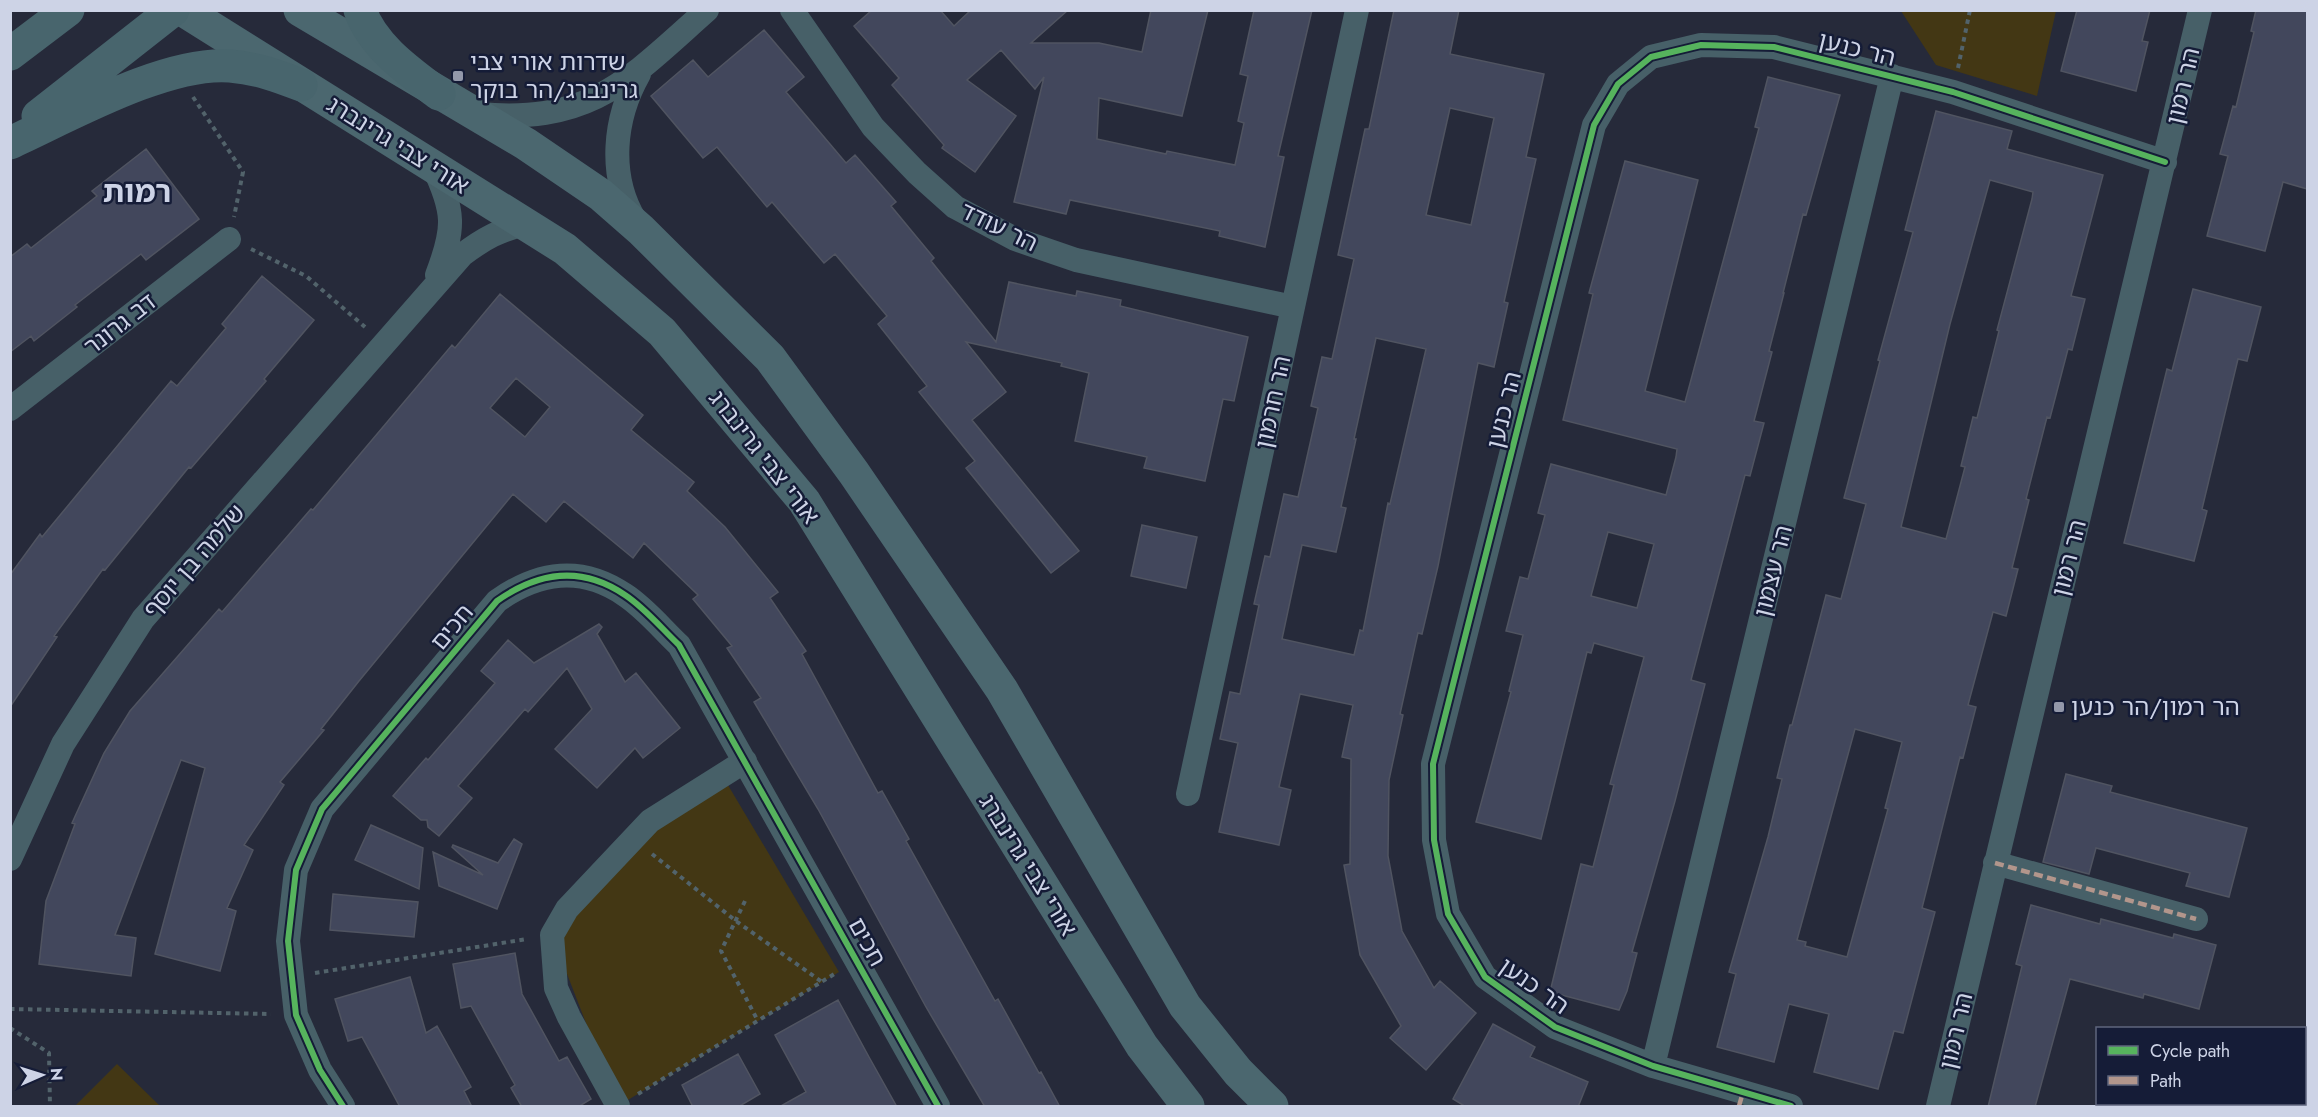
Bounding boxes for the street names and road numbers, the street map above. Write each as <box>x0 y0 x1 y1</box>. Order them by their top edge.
street label: הר כנען <box>1815 22 1899 75</box>
street label: הר רמון <box>2157 44 2208 128</box>
street label: אורי צבי גרינברג <box>320 87 476 202</box>
street label: הר עודד <box>955 193 1044 260</box>
street label: דב גרונר <box>76 284 163 363</box>
street label: הר חרמון <box>1246 352 1299 452</box>
street label: הר כנען <box>1477 368 1530 452</box>
street label: אורי צבי גרינברג <box>701 382 828 531</box>
street label: שלמה בן יוסף <box>134 496 253 625</box>
street label: הר רמון <box>2042 516 2095 600</box>
street label: הר עצמון <box>1744 521 1801 620</box>
street label: חכים <box>422 596 481 657</box>
street label: אורי צבי גרינברג <box>971 787 1086 943</box>
street label: חכים <box>840 911 895 973</box>
street label: הר כנען <box>1492 949 1576 1022</box>
street label: הר רמון <box>1930 989 1981 1073</box>

